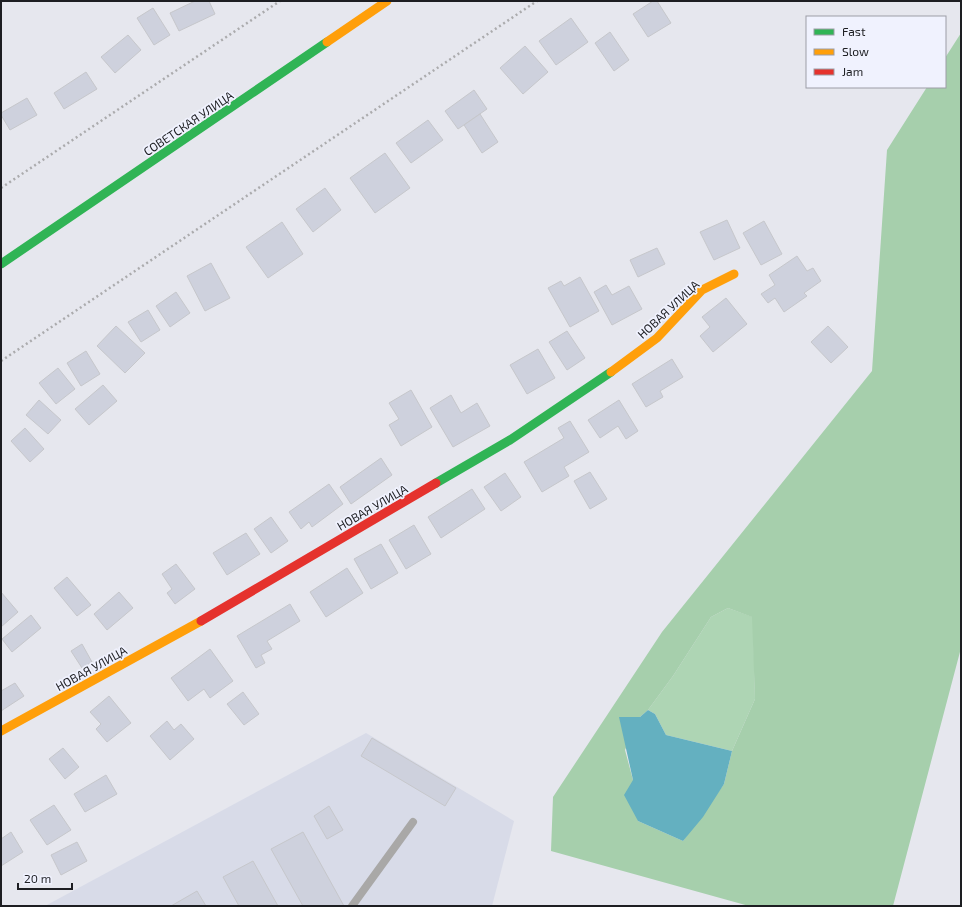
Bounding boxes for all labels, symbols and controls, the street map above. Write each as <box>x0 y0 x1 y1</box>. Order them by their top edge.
legend <box>806 16 946 88</box>
text: Fast <box>842 24 866 38</box>
text: Slow <box>842 44 869 58</box>
text: Jam <box>842 64 863 78</box>
street label: СОВЕТСКАЯ УЛИЦА <box>140 87 236 158</box>
street label: НОВАЯ УЛИЦА <box>634 277 702 341</box>
street label: НОВАЯ УЛИЦА <box>334 481 410 533</box>
street label: НОВАЯ УЛИЦА <box>53 642 129 693</box>
scale bar <box>18 865 72 891</box>
text: 20 m <box>24 871 51 885</box>

